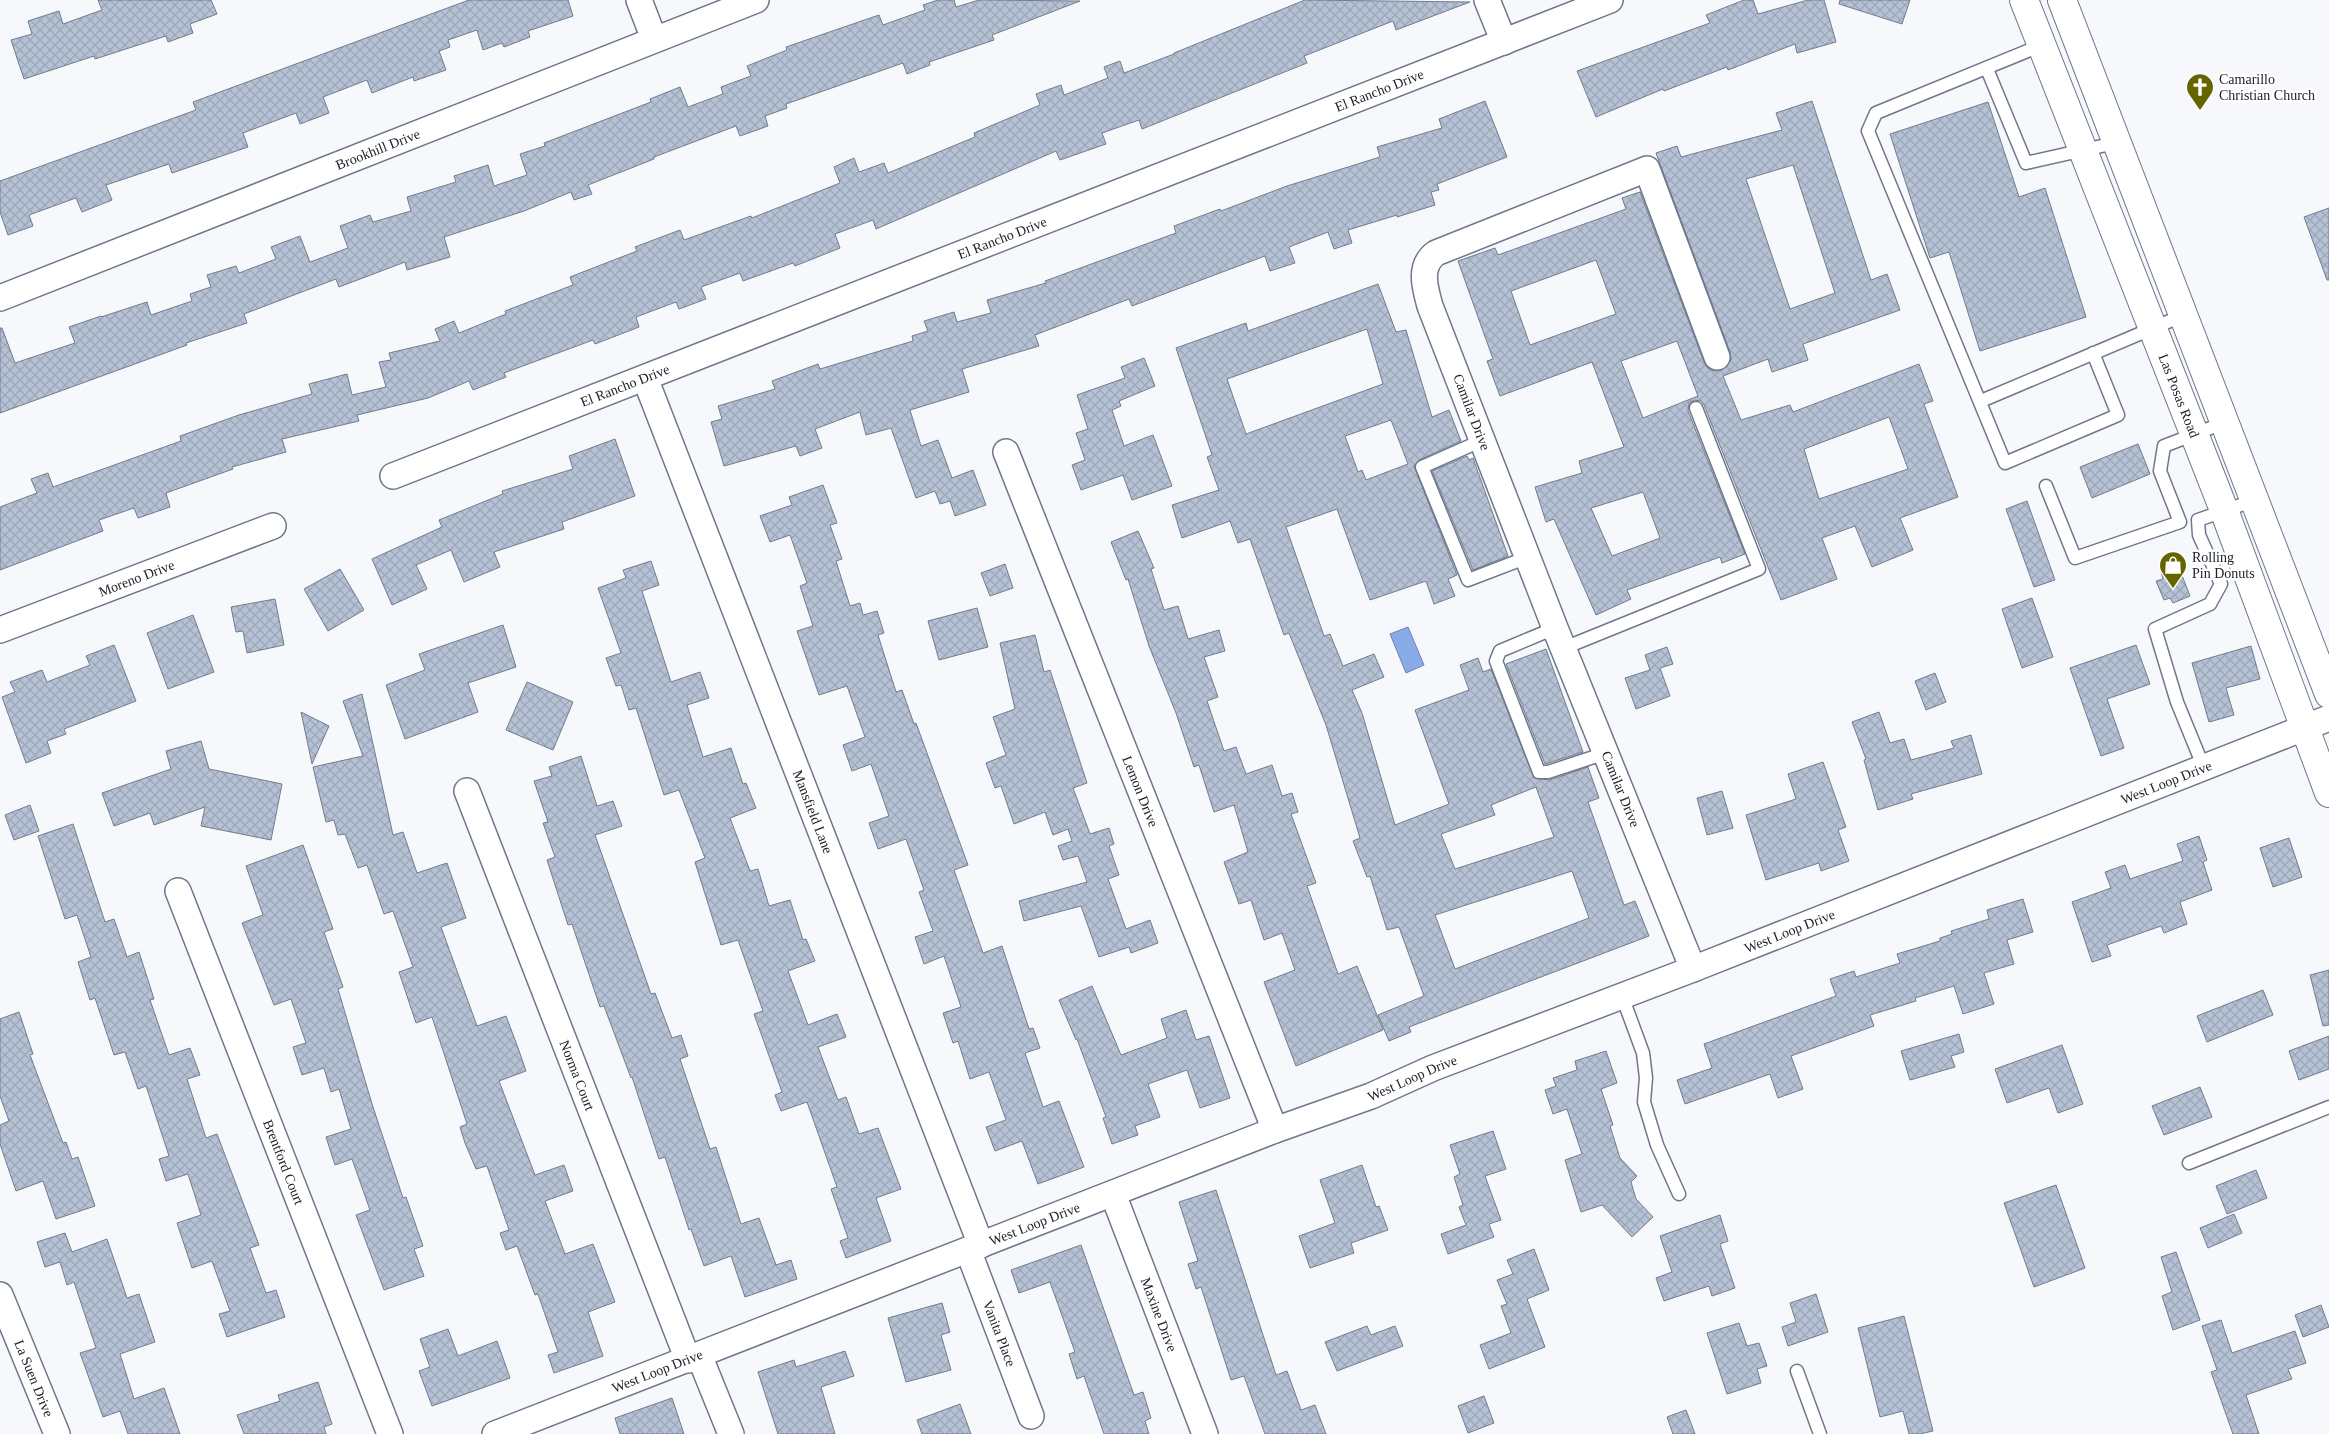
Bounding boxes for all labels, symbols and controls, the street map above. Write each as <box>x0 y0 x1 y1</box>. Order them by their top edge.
street label: El Rancho Drive <box>1333 67 1426 115</box>
church icon: Camarillo Christian Church <box>2185 72 2215 111</box>
place label: Camarillo Christian Church <box>2219 72 2315 103</box>
street label: Brookhill Drive <box>334 126 422 173</box>
street label: El Rancho Drive <box>956 214 1049 262</box>
street label: Las Posas Road <box>2156 352 2202 440</box>
street label: El Rancho Drive <box>579 362 672 410</box>
street label: Camilar Drive <box>1450 372 1493 452</box>
shop icon: Rolling Pin Donuts <box>2158 550 2188 589</box>
place label: Rolling Pin Donuts <box>2192 550 2255 581</box>
street label: Moreno Drive <box>97 557 177 600</box>
street label: Camilar Drive <box>1599 749 1643 829</box>
street label: Lemon Drive <box>1119 754 1161 829</box>
street label: West Loop Drive <box>2119 758 2214 807</box>
street label: Mansfield Lane <box>790 768 836 856</box>
street label: West Loop Drive <box>1742 907 1837 956</box>
street label: Norma Court <box>557 1038 597 1113</box>
street label: West Loop Drive <box>1365 1053 1459 1105</box>
street label: Brentford Court <box>260 1118 307 1207</box>
street label: West Loop Drive <box>987 1200 1082 1249</box>
street label: Maxine Drive <box>1138 1275 1180 1354</box>
street label: Vanita Place <box>980 1298 1018 1369</box>
street label: La Suen Drive <box>11 1338 56 1419</box>
street label: West Loop Drive <box>610 1347 705 1396</box>

